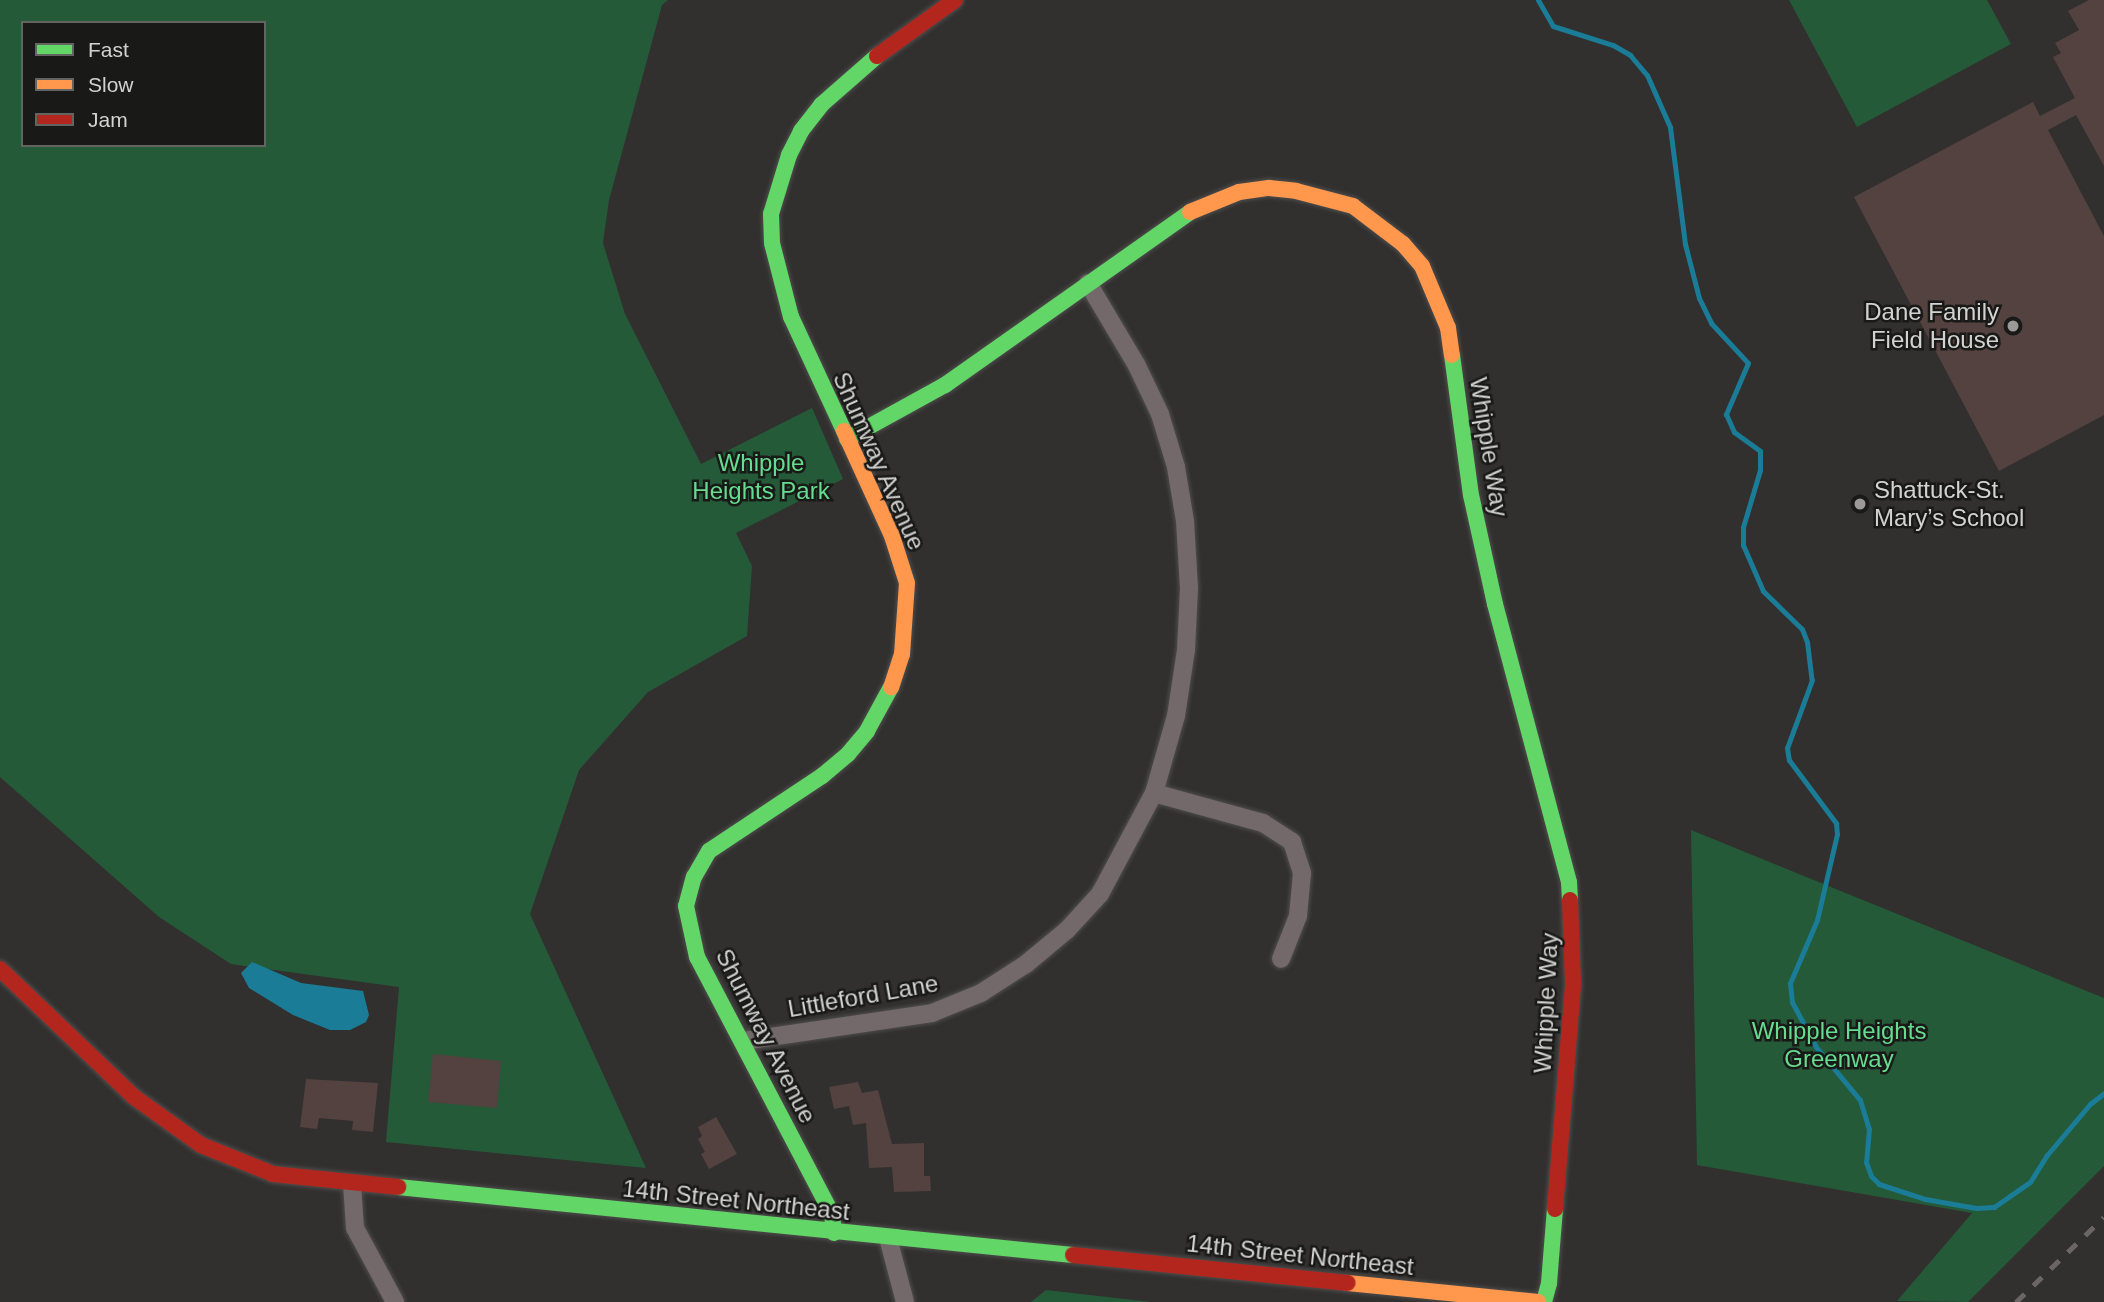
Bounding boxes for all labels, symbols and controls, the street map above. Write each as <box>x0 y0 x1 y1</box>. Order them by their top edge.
legend <box>21 21 266 147</box>
text: Fast <box>88 38 129 61</box>
text: Slow <box>88 73 134 96</box>
text: Jam <box>88 108 128 131</box>
place label: Dane Family Field House <box>1864 298 1999 354</box>
marker: Dane Family Field House <box>2005 318 2021 334</box>
street label: Shumway Avenue <box>827 367 931 555</box>
street label: Whipple Way <box>1464 375 1514 519</box>
park label: Whipple Heights Park <box>692 449 830 505</box>
place label: Shattuck-St. Mary’s School <box>1874 476 2024 532</box>
marker: Shattuck-St. Mary’s School <box>1852 496 1868 512</box>
street label: Whipple Way <box>1528 932 1564 1074</box>
street label: Shumway Avenue <box>709 943 823 1129</box>
street label: Littleford Lane <box>786 969 940 1023</box>
park label: Whipple Heights Greenway <box>1752 1017 1926 1073</box>
street label: 14th Street Northeast <box>621 1174 851 1226</box>
street label: 14th Street Northeast <box>1185 1229 1415 1281</box>

